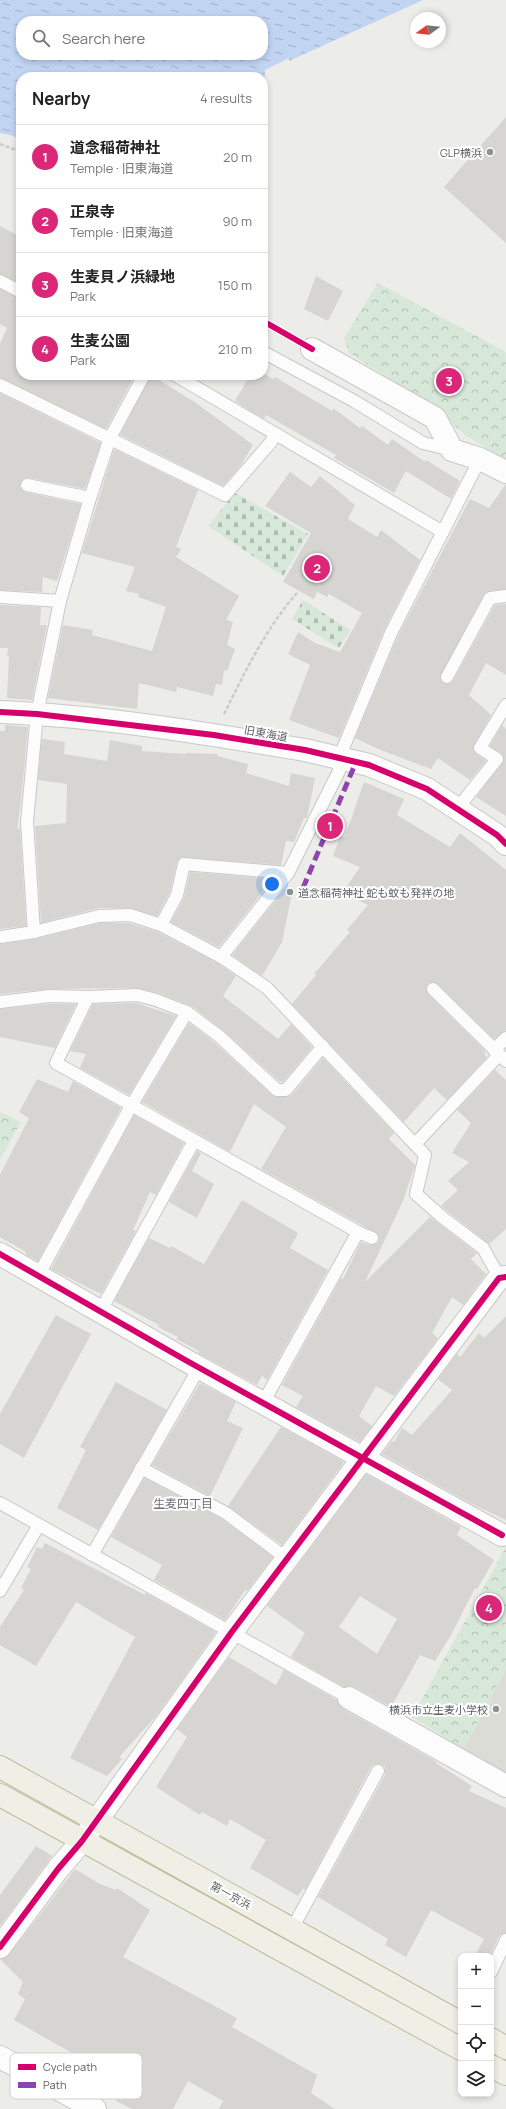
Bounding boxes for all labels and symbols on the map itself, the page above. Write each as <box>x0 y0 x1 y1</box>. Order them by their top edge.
north arrow <box>410 12 446 48</box>
place label: GLP横浜 <box>440 145 482 160</box>
marker: GLP横浜 <box>485 147 495 157</box>
pin: 3 <box>436 366 462 396</box>
pin: 2 <box>304 553 330 583</box>
street label: 旧東海道 <box>243 722 289 744</box>
pin: 1 <box>317 811 343 841</box>
your location <box>262 874 282 894</box>
place label: 道念稲荷神社 蛇も蚊も発祥の地 <box>298 885 454 900</box>
marker: 道念稲荷神社 蛇も蚊も発祥の地 <box>285 887 295 897</box>
district label: 生麦四丁目 <box>153 1495 213 1512</box>
pin: 4 <box>476 1593 502 1623</box>
place label: 横浜市立生麦小学校 <box>389 1702 488 1717</box>
marker: 横浜市立生麦小学校 <box>491 1704 501 1714</box>
street label: 第一京浜 <box>208 1878 254 1912</box>
legend <box>10 2053 142 2099</box>
text: Cycle path <box>43 2059 97 2074</box>
text: Path <box>43 2077 66 2092</box>

